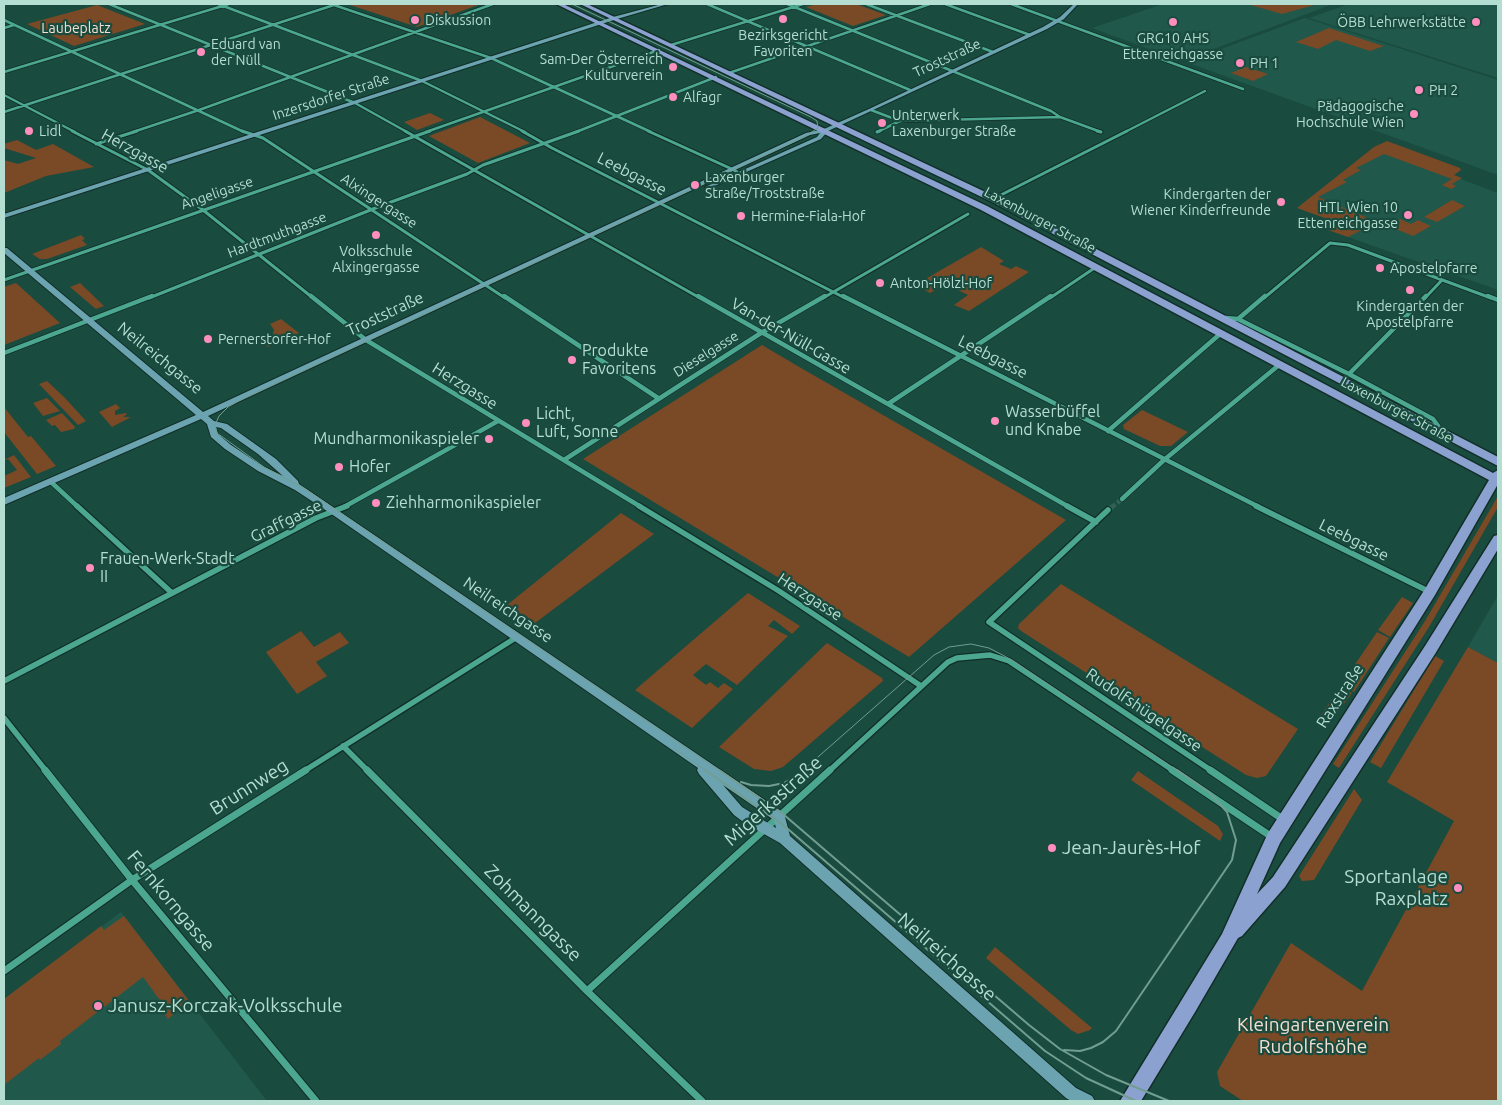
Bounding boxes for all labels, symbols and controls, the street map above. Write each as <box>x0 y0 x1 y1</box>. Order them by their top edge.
place label: Diskussion <box>425 12 491 28</box>
marker: Bezirksgericht Favoriten <box>777 13 789 25</box>
marker: Diskussion <box>409 14 421 26</box>
place label: ÖBB Lehrwerkstätte <box>1337 14 1466 30</box>
marker: GRG10 AHS Ettenreichgasse <box>1167 16 1179 28</box>
marker: ÖBB Lehrwerkstätte <box>1470 16 1482 28</box>
park label: Laubeplatz <box>41 20 111 36</box>
place label: Bezirksgericht Favoriten <box>738 27 828 59</box>
place label: GRG10 AHS Ettenreichgasse <box>1123 30 1223 62</box>
street label: Troststraße <box>911 35 983 81</box>
place label: Eduard van der Nüll <box>211 36 281 68</box>
marker: Eduard van der Nüll <box>195 46 207 58</box>
place label: Sam-Der Österreich Kulturverein <box>540 51 663 84</box>
place label: PH 1 <box>1250 55 1279 71</box>
marker: PH 1 <box>1234 57 1246 69</box>
marker: Sam-Der Österreich Kulturverein <box>667 61 679 73</box>
street label: Inzersdorfer Straße <box>271 70 391 124</box>
place label: PH 2 <box>1429 82 1458 98</box>
marker: PH 2 <box>1413 84 1425 96</box>
place label: Alfagr <box>683 89 722 105</box>
marker: Alfagr <box>667 91 679 103</box>
place label: Pädagogische Hochschule Wien <box>1296 98 1404 130</box>
place label: Unterwerk Laxenburger Straße <box>892 107 1016 140</box>
marker: Pädagogische Hochschule Wien <box>1408 108 1420 120</box>
marker: Unterwerk Laxenburger Straße <box>876 117 888 129</box>
place label: Lidl <box>39 123 61 139</box>
marker: Lidl <box>23 125 35 137</box>
street label: Herzgasse <box>98 125 172 177</box>
street label: Leebgasse <box>594 148 670 200</box>
place label: Laxenburger Straße/Troststraße <box>705 169 825 202</box>
street label: Alxingergasse <box>338 170 420 232</box>
street label: Angeligasse <box>179 173 255 213</box>
marker: Laxenburger Straße/Troststraße <box>689 179 701 191</box>
street label: Laxenburger Straße <box>981 183 1099 257</box>
place label: Kindergarten der Wiener Kinderfreunde <box>1131 186 1271 218</box>
marker: Kindergarten der Wiener Kinderfreunde <box>1275 196 1287 208</box>
place label: HTL Wien 10 Ettenreichgasse <box>1297 199 1398 232</box>
street label: Hardtmuthgasse <box>225 208 329 262</box>
place label: Hermine-Fiala-Hof <box>751 208 865 224</box>
marker: HTL Wien 10 Ettenreichgasse <box>1402 209 1414 221</box>
marker: Hermine-Fiala-Hof <box>735 210 747 222</box>
marker: Volksschule Alxingergasse <box>370 229 382 241</box>
place label: Volksschule Alxingergasse <box>332 243 420 276</box>
place label: Apostelpfarre <box>1390 260 1477 276</box>
marker: Apostelpfarre <box>1374 262 1386 274</box>
place label: Anton-Hölzl-Hof <box>890 275 992 291</box>
marker: Anton-Hölzl-Hof <box>874 277 886 289</box>
marker: Kindergarten der Apostelpfarre <box>1404 284 1416 296</box>
street label: Troststraße <box>343 288 427 340</box>
street label: Van-der-Nüll-Gasse <box>727 294 855 378</box>
place label: Kindergarten der Apostelpfarre <box>1356 298 1464 331</box>
street label: Neilreichgasse <box>114 318 206 398</box>
street label: Dieselgasse <box>670 327 742 381</box>
place label: Pernerstorfer-Hof <box>218 331 331 347</box>
street label: Leebgasse <box>955 331 1031 383</box>
marker: Pernerstorfer-Hof <box>202 333 214 345</box>
place label: Produkte Favoritens <box>582 341 656 379</box>
marker: Produkte Favoritens <box>566 354 578 366</box>
street label: Herzgasse <box>429 358 501 414</box>
street label: Laxenburger Straße <box>1338 373 1456 447</box>
place label: Wasserbüffel und Knabe <box>1005 402 1100 440</box>
place label: Licht, Luft, Sonne <box>536 404 618 442</box>
marker: Wasserbüffel und Knabe <box>989 415 1001 427</box>
marker: Licht, Luft, Sonne <box>520 417 532 429</box>
place label: Mundharmonikaspieler <box>313 429 479 449</box>
marker: Mundharmonikaspieler <box>483 433 495 445</box>
place label: Hofer <box>349 457 390 477</box>
marker: Hofer <box>333 461 345 473</box>
place label: Ziehharmonikaspieler <box>386 493 541 513</box>
street label: Graffgasse <box>247 495 325 547</box>
marker: Ziehharmonikaspieler <box>370 497 382 509</box>
street label: Leebgasse <box>1316 515 1392 565</box>
place label: Frauen-Werk-Stadt II <box>100 549 235 587</box>
marker: Frauen-Werk-Stadt II <box>84 562 96 574</box>
street label: Herzgasse <box>774 569 846 625</box>
street label: Neilreichgasse <box>460 573 556 647</box>
street label: Raxstraße <box>1312 660 1368 732</box>
street label: Rudolfshügelgasse <box>1082 664 1206 756</box>
street label: Migerkastraße <box>719 751 827 851</box>
street label: Brunnweg <box>206 754 292 820</box>
place label: Jean-Jaurès-Hof <box>1062 837 1201 859</box>
marker: Jean-Jaurès-Hof <box>1046 842 1058 854</box>
street label: Fernkorngasse <box>122 846 220 956</box>
street label: Zohmanngasse <box>480 860 586 966</box>
place label: Sportanlage Raxplatz <box>1344 866 1448 910</box>
marker: Sportanlage Raxplatz <box>1452 882 1464 894</box>
street label: Neilreichgasse <box>893 908 1001 1006</box>
place label: Janusz-Korczak-Volksschule <box>108 995 342 1017</box>
marker: Janusz-Korczak-Volksschule <box>92 1000 104 1012</box>
park label: Kleingartenverein Rudolfshöhe <box>1237 1014 1389 1058</box>

